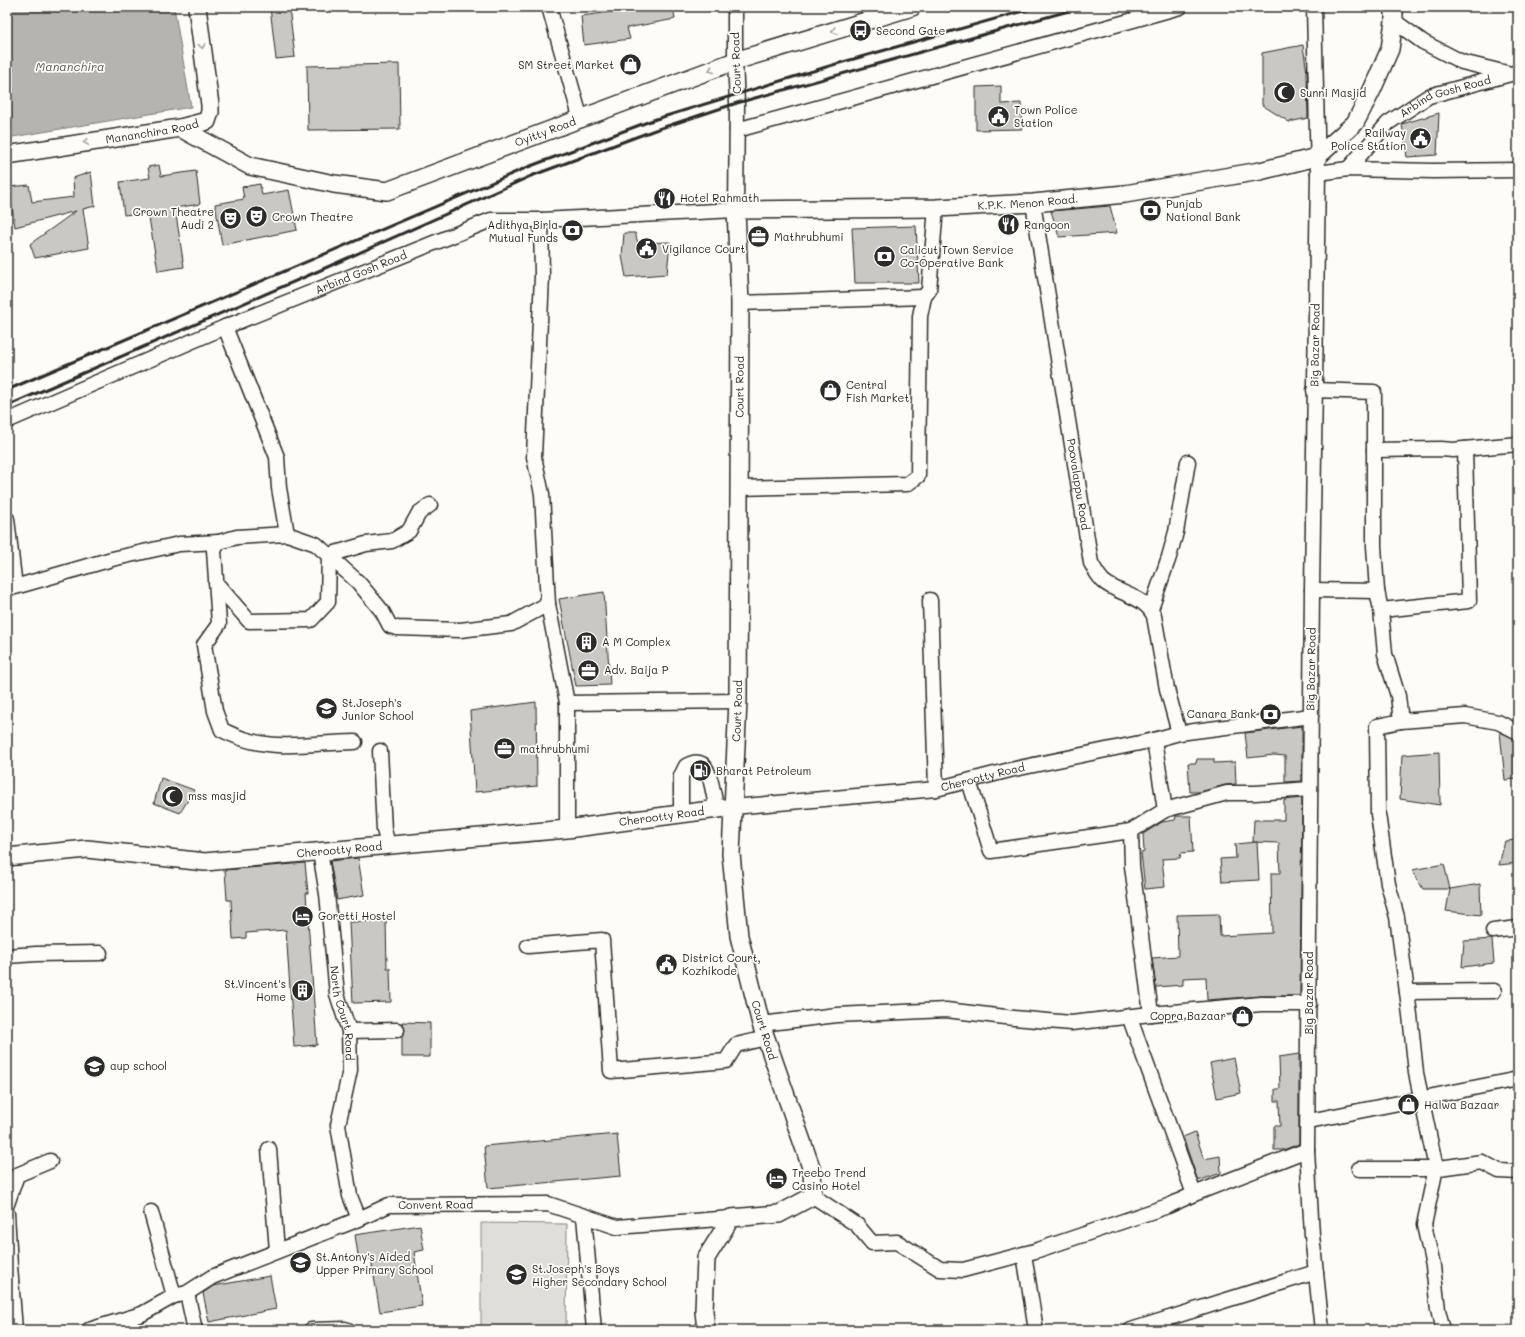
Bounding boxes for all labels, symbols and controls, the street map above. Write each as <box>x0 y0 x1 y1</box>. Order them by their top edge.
bus stop icon: Second Gate <box>848 18 874 44</box>
place label: Second Gate <box>876 23 945 38</box>
one-way arrow <box>831 26 838 35</box>
street label: Court Road <box>727 32 744 94</box>
one-way arrow <box>197 43 206 49</box>
shop icon: SM Street Market <box>617 52 643 78</box>
place label: SM Street Market <box>518 57 614 72</box>
water label: Mananchira <box>36 58 104 74</box>
one-way arrow <box>707 66 714 74</box>
street label: Arbind Gosh Road <box>1396 72 1492 120</box>
mosque icon: Sunni Masjid <box>1272 80 1298 106</box>
place label: Sunni Masjid <box>1300 85 1366 100</box>
place label: Town Police Station <box>1014 102 1078 130</box>
public building icon: Town Police Station <box>986 103 1012 129</box>
street label: Oyitty Road <box>512 113 578 150</box>
street label: Mananchira Road <box>105 115 200 147</box>
place label: Railway Police Station <box>1331 125 1406 153</box>
public building icon: Railway Police Station <box>1408 126 1434 152</box>
one-way arrow <box>83 137 89 146</box>
restaurant icon: Hotel Rahmath <box>651 185 677 211</box>
place label: Hotel Rahmath <box>680 190 759 205</box>
street label: K.P.K. Menon Road. <box>977 191 1079 213</box>
place label: Punjab National Bank <box>1166 196 1241 224</box>
bank icon: Punjab National Bank <box>1137 197 1163 223</box>
place label: Crown Theatre Audi 2 <box>133 204 214 232</box>
theatre icon: Crown Theatre <box>243 204 269 230</box>
theatre icon: Crown Theatre Audi 2 <box>217 205 243 231</box>
place label: Crown Theatre <box>272 209 353 224</box>
restaurant icon: Rangoon <box>996 212 1022 238</box>
place label: Adithya Birla Mutual Funds <box>488 217 558 245</box>
place label: Rangoon <box>1024 217 1070 232</box>
bank icon: Adithya Birla Mutual Funds <box>560 218 586 244</box>
office icon: Mathrubhumi <box>745 224 771 250</box>
place label: Mathrubhumi <box>774 229 844 244</box>
public building icon: Vigilance Court <box>633 236 659 262</box>
place label: Vigilance Court <box>662 241 746 256</box>
place label: Calicut Town Service Co-Operative Bank <box>900 242 1014 270</box>
bank icon: Calicut Town Service Co-Operative Bank <box>872 243 898 269</box>
street label: Arbind Gosh Road <box>313 247 409 297</box>
street label: Big Bazar Road <box>1306 303 1323 387</box>
street label: Court Road <box>731 356 747 418</box>
place label: Central Fish Market <box>846 377 909 405</box>
shop icon: Central Fish Market <box>817 378 843 404</box>
street label: Poovalappu Road <box>1064 437 1094 531</box>
street label: Big Bazar Road <box>1302 627 1319 711</box>
building icon: A M Complex <box>574 629 600 655</box>
place label: A M Complex <box>602 634 671 649</box>
office icon: Adv. Baija P <box>576 657 602 683</box>
place label: Adv. Baija P <box>604 662 669 677</box>
street label: Court Road <box>728 680 745 742</box>
place label: St.Joseph's Junior School <box>342 695 414 723</box>
school or university icon: St.Joseph's Junior School <box>313 696 339 722</box>
bank icon: Canara Bank <box>1258 701 1284 727</box>
place label: Canara Bank <box>1187 706 1256 721</box>
office icon: mathrubhumi <box>491 736 517 762</box>
place label: mathrubhumi <box>520 741 590 756</box>
fuel station icon: Bharat Petroleum <box>687 758 713 784</box>
street label: Cherootty Road <box>939 759 1026 794</box>
place label: Bharat Petroleum <box>716 763 811 778</box>
mosque icon: mss masjid <box>160 783 186 809</box>
place label: mss masjid <box>188 788 246 803</box>
street label: Cherootty Road <box>618 803 705 829</box>
street label: Cherootty Road <box>296 838 383 861</box>
hotel icon: Goretti Hostel <box>289 903 315 929</box>
place label: Goretti Hostel <box>318 908 396 923</box>
place label: District Court, Kozhikode <box>682 950 761 978</box>
public building icon: District Court, Kozhikode <box>653 951 679 977</box>
street label: Big Bazar Road <box>1301 951 1316 1035</box>
street label: North Court Road <box>327 965 358 1060</box>
place label: St.Vincent's Home <box>224 976 286 1004</box>
building icon: St.Vincent's Home <box>289 977 315 1003</box>
street label: Court Road <box>748 998 781 1062</box>
shop icon: Copra Bazaar <box>1229 1003 1255 1029</box>
place label: Copra Bazaar <box>1150 1008 1226 1023</box>
school or university icon: aup school <box>81 1053 107 1079</box>
place label: aup school <box>110 1058 167 1073</box>
shop icon: Halwa Bazaar <box>1396 1092 1422 1118</box>
place label: Halwa Bazaar <box>1424 1097 1499 1112</box>
place label: Treebo Trend Casino Hotel <box>792 1165 866 1193</box>
hotel icon: Treebo Trend Casino Hotel <box>763 1166 789 1192</box>
street label: Convent Road <box>398 1196 473 1212</box>
place label: St.Antony's Aided Upper Primary School <box>316 1249 433 1277</box>
school or university icon: St.Antony's Aided Upper Primary School <box>288 1250 314 1276</box>
place label: St.Joseph's Boys Higher Secondary School <box>532 1261 667 1289</box>
school or university icon: St.Joseph's Boys Higher Secondary School <box>503 1262 529 1288</box>

